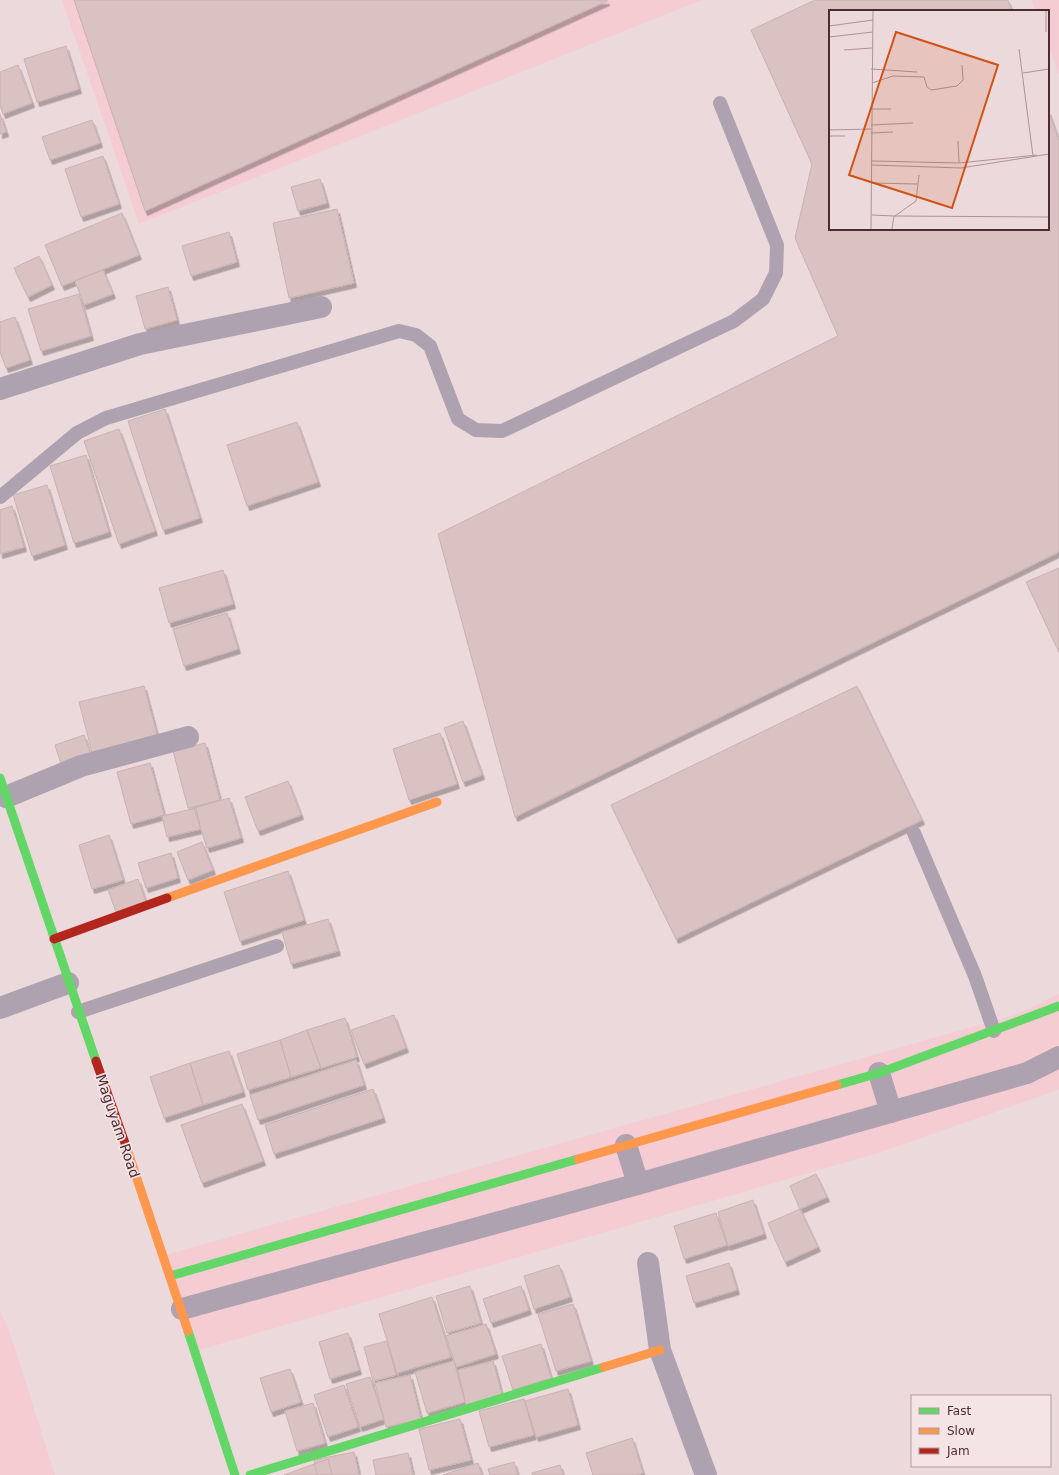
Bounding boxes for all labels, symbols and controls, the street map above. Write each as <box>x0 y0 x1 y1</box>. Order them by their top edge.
inset map <box>829 10 1049 230</box>
street label: Maguyam Road <box>93 1072 143 1180</box>
legend <box>911 1395 1051 1467</box>
text: Fast <box>947 1404 971 1418</box>
text: Slow <box>947 1424 975 1438</box>
text: Jam <box>946 1444 970 1458</box>

